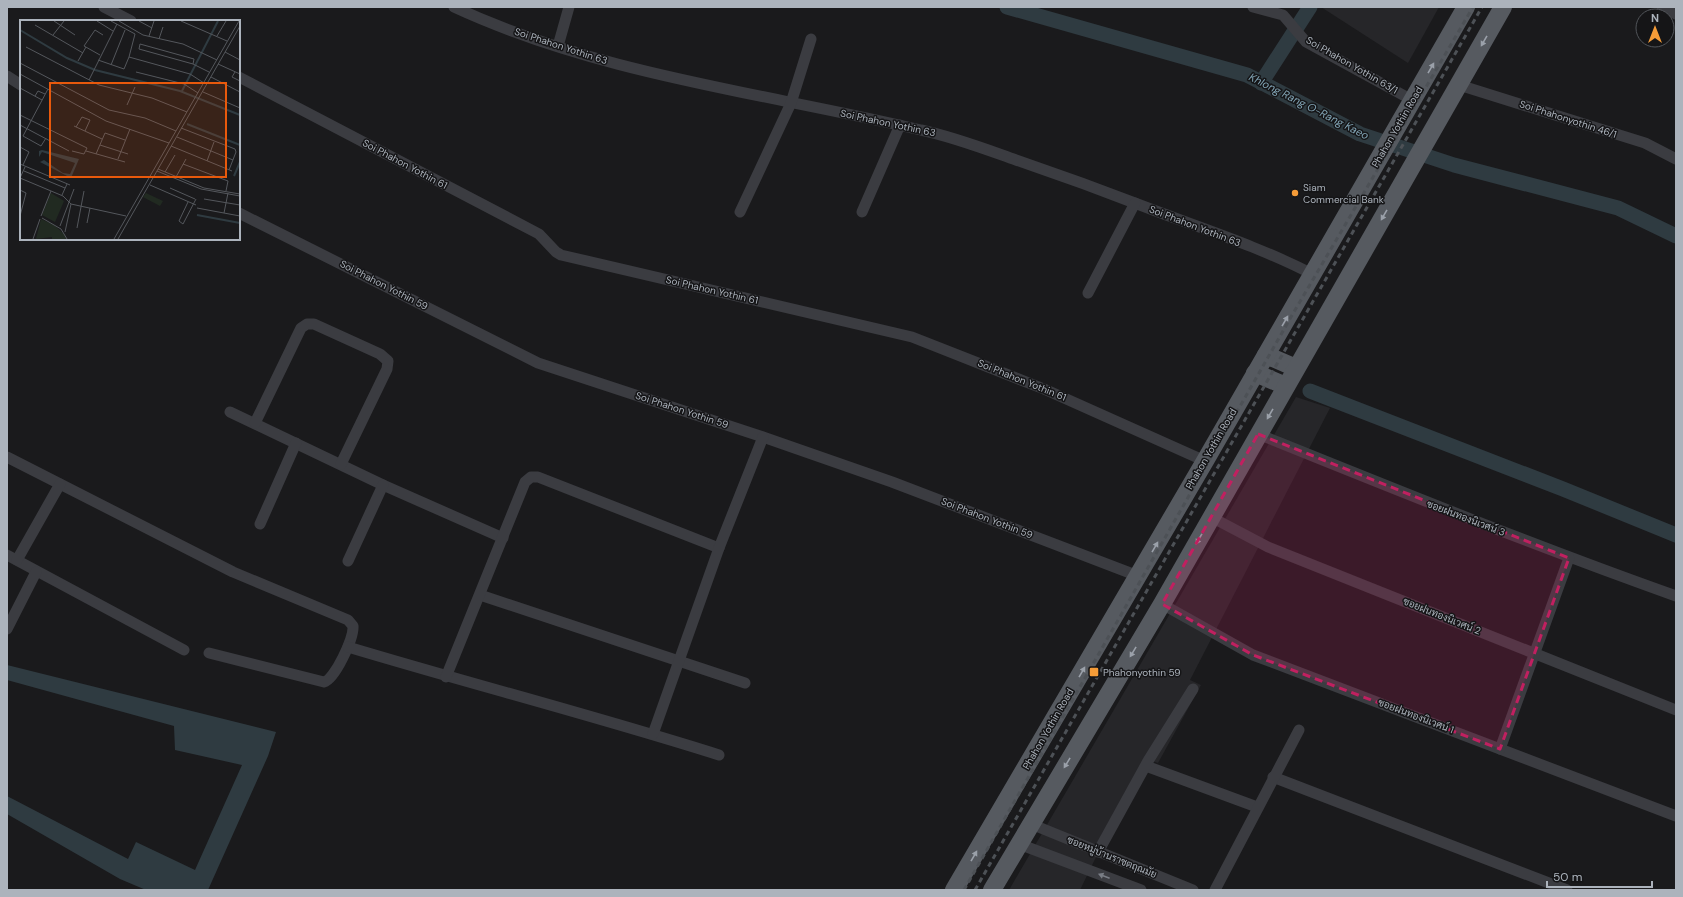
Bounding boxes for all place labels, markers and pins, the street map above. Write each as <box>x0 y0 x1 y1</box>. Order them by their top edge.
place label: Siam Commercial Bank <box>1303 181 1384 206</box>
marker: Siam Commercial Bank <box>1290 188 1300 198</box>
marker: Phahonyothin 59 <box>1088 666 1100 678</box>
place label: Phahonyothin 59 <box>1103 666 1181 679</box>

